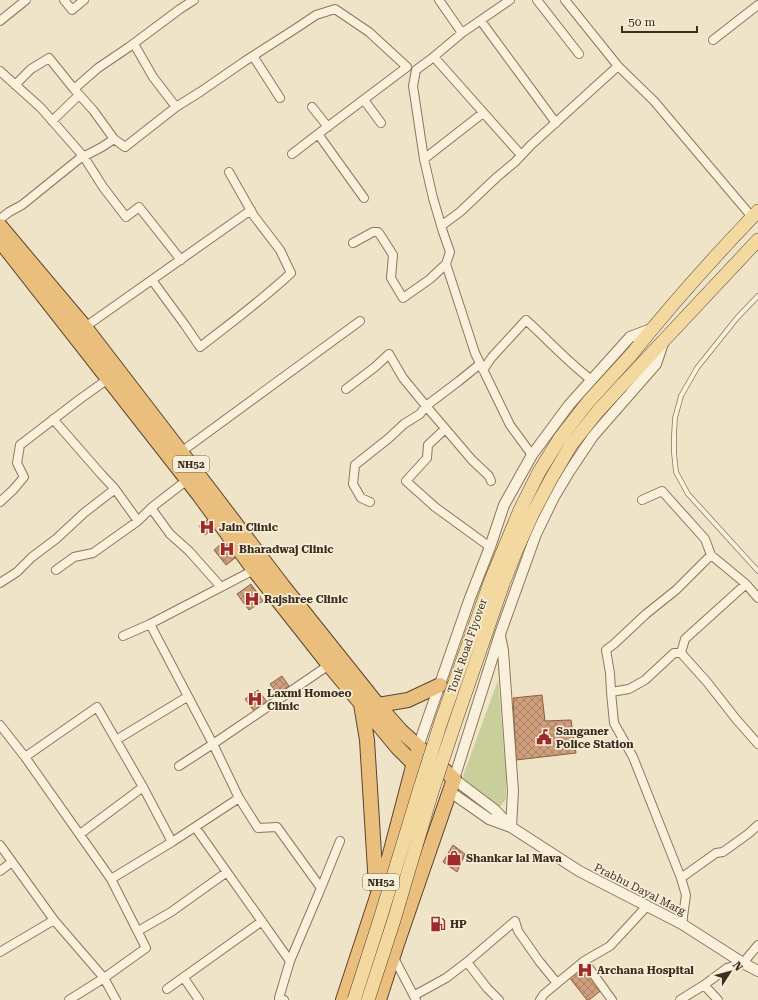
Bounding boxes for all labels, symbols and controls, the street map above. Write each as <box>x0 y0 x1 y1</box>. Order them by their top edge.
scale bar <box>622 8 697 34</box>
text: 50 m <box>628 15 655 29</box>
road number: NH52 <box>173 456 209 472</box>
hospital icon: Jain Clinic <box>198 518 216 536</box>
place label: Jain Clinic <box>219 521 279 534</box>
hospital icon: Bharadwaj Clinic <box>218 540 236 558</box>
place label: Bharadwaj Clinic <box>239 543 334 556</box>
hospital icon: Rajshree Clinic <box>243 590 261 608</box>
place label: Rajshree Clinic <box>264 593 349 606</box>
street label: Tonk Road Flyover <box>445 597 490 695</box>
place label: Laxmi Homoeo Clinic <box>267 687 352 713</box>
hospital icon: Laxmi Homoeo Clinic <box>246 690 264 708</box>
place label: Sanganer Police Station <box>556 725 634 751</box>
public building icon: Sanganer Police Station <box>535 728 553 746</box>
shop icon: Shankar lal Mava <box>445 849 463 867</box>
place label: Shankar lal Mava <box>466 852 562 865</box>
street label: Prabhu Dayal Marg <box>592 861 688 918</box>
road number: NH52 <box>363 874 399 890</box>
fuel station icon: HP <box>429 915 447 933</box>
place label: HP <box>450 918 467 931</box>
north arrow <box>710 952 750 992</box>
text: N <box>730 959 746 974</box>
hospital icon: Archana Hospital <box>576 961 594 979</box>
place label: Archana Hospital <box>597 964 694 977</box>

